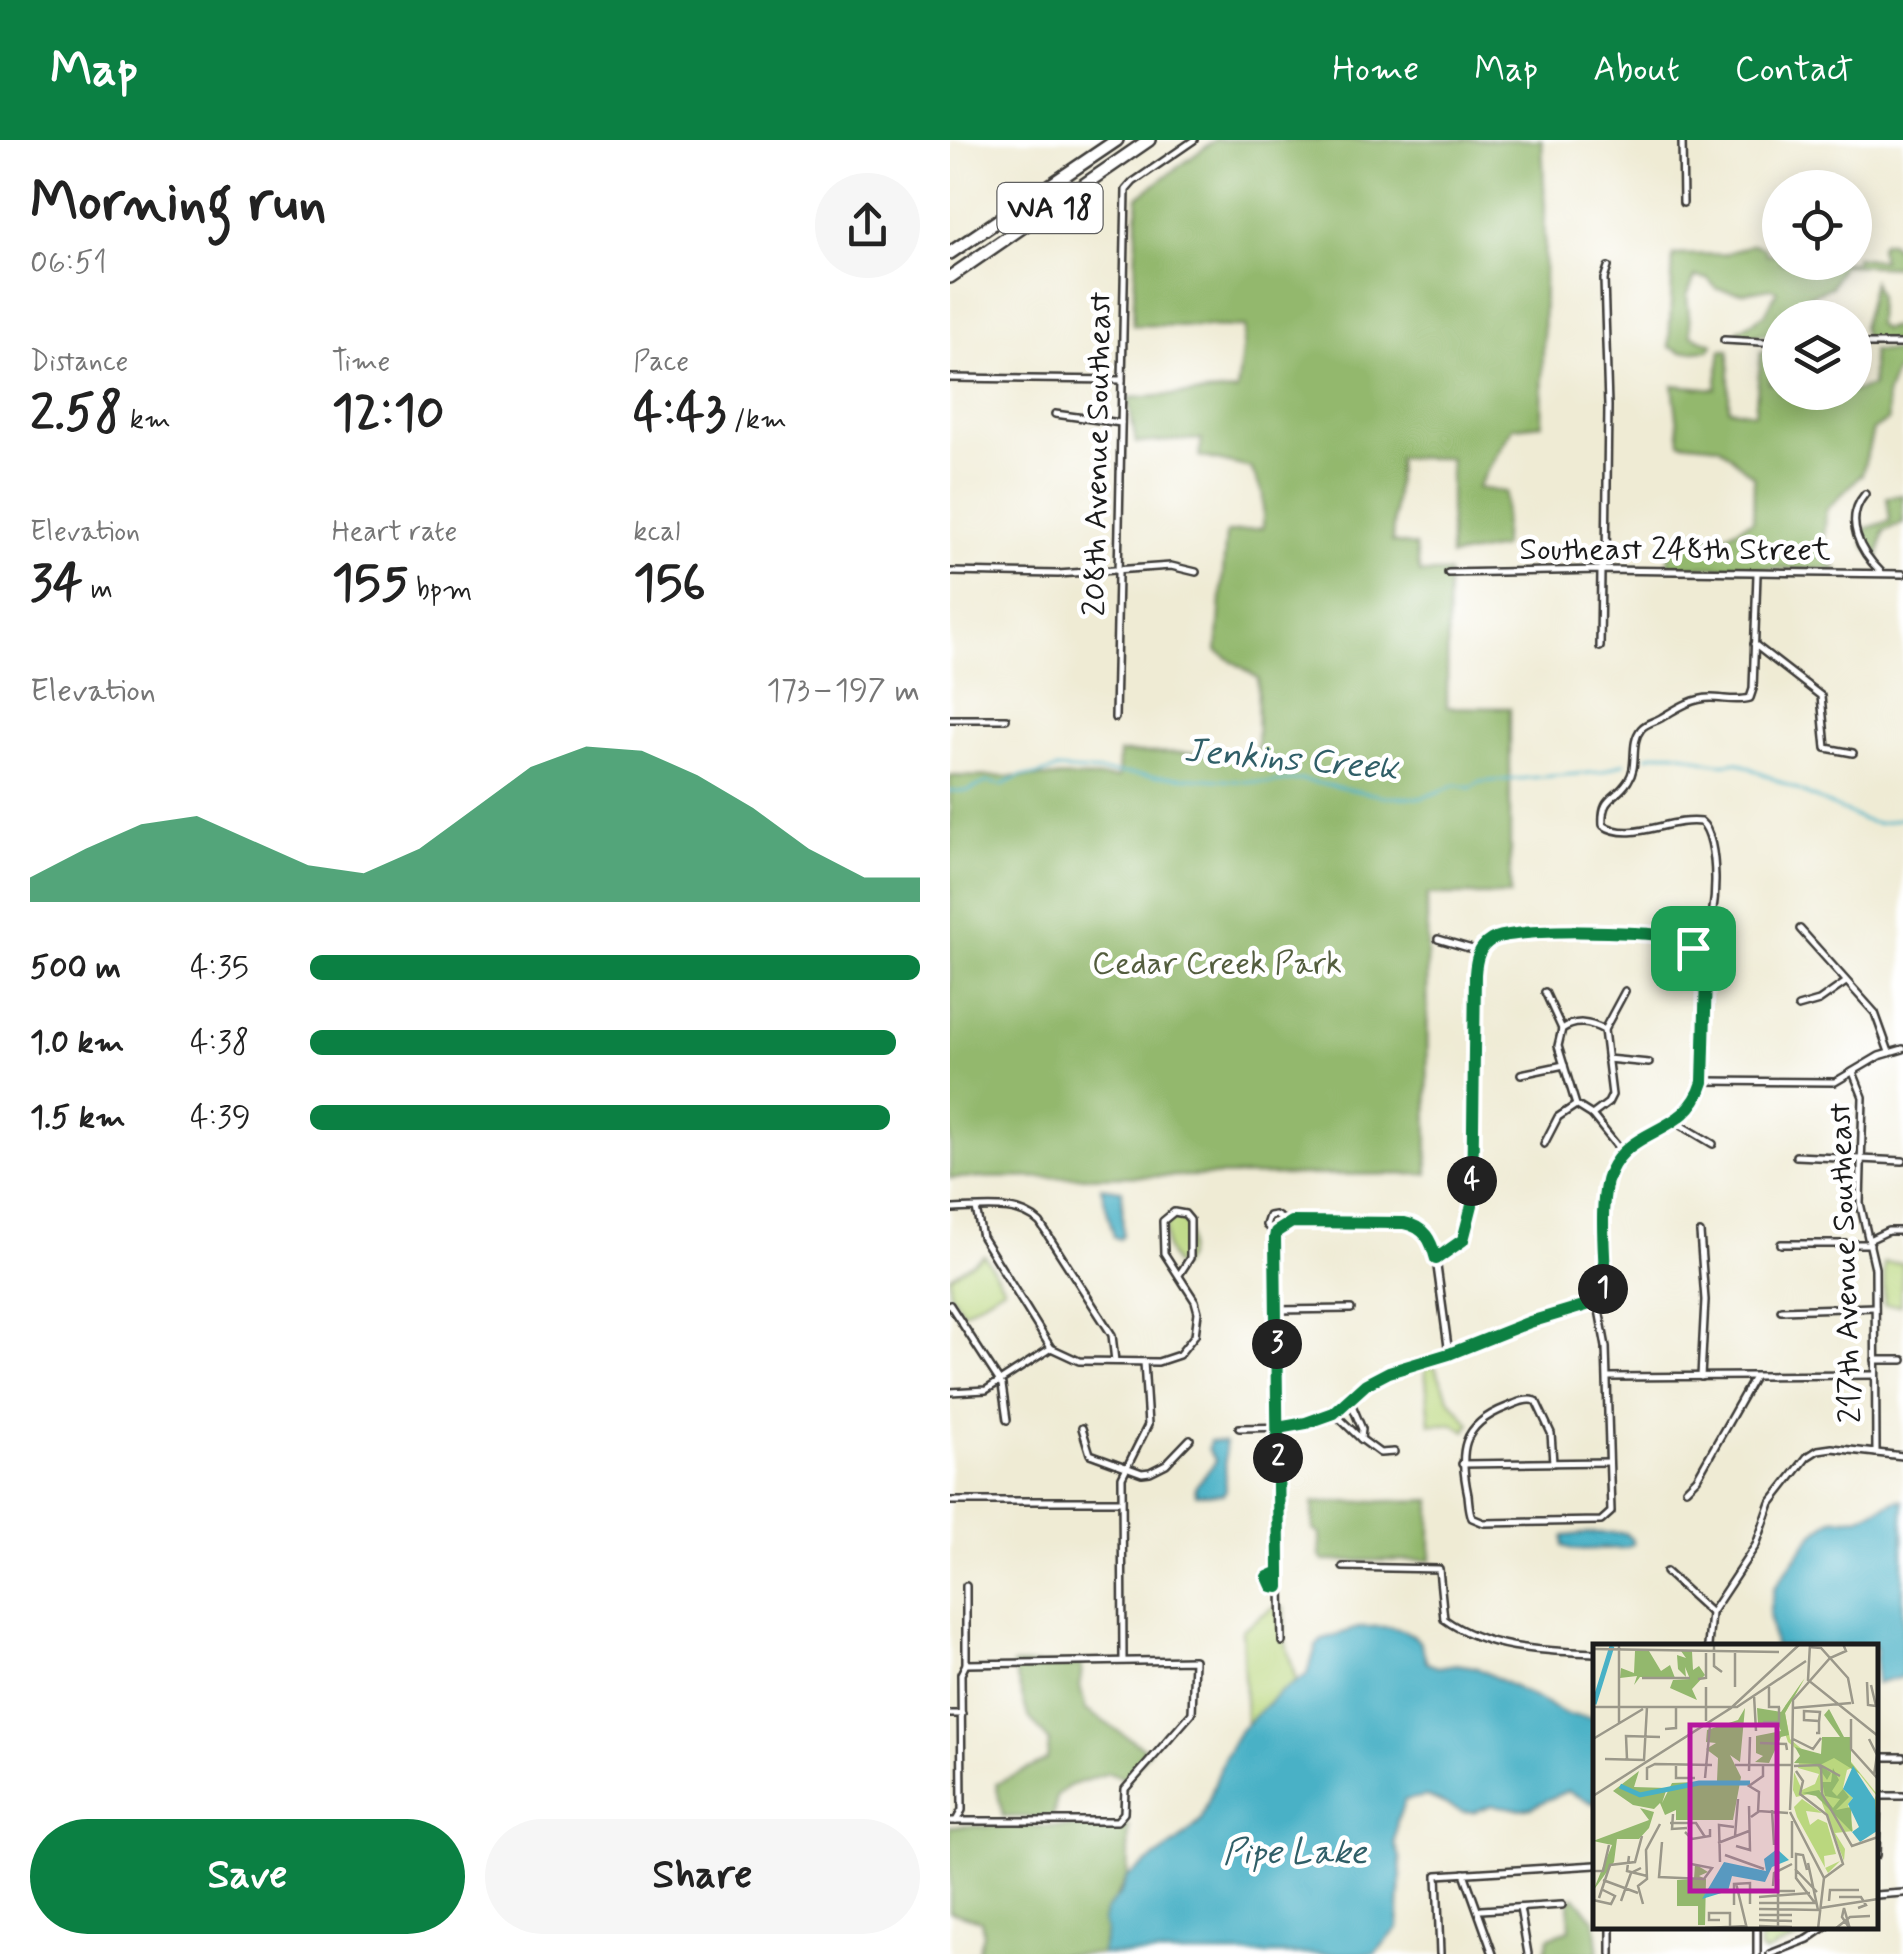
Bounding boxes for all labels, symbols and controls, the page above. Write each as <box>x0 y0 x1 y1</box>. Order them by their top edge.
text: Map <box>50 39 138 102</box>
text: Home <box>1332 47 1419 93</box>
text: Map <box>1474 47 1538 93</box>
text: About <box>1593 47 1680 93</box>
text: Contact <box>1735 47 1853 93</box>
text: Morning run <box>30 168 327 240</box>
map controls <box>1762 170 1872 410</box>
button: locate <box>1762 170 1872 280</box>
button: share <box>815 173 920 278</box>
road number: WA 18 <box>998 183 1102 233</box>
text: 06:51 <box>30 242 107 284</box>
street label: 208th Avenue Southeast <box>1074 291 1122 617</box>
button: layers <box>1762 300 1872 410</box>
text: Distance <box>30 344 128 381</box>
text: Time <box>332 344 390 381</box>
text: Pace <box>633 344 689 381</box>
text: 2.58 <box>30 381 122 447</box>
text: 12:10 <box>332 381 445 447</box>
text: 4:43 <box>633 381 726 447</box>
text: km <box>122 402 171 439</box>
text: /km <box>726 402 787 439</box>
text: Elevation <box>30 514 140 551</box>
text: Heart rate <box>332 514 457 551</box>
text: kcal <box>633 514 680 551</box>
street label: Southeast 248th Street <box>1519 529 1831 571</box>
text: 34 <box>30 551 83 617</box>
text: 155 <box>332 551 408 617</box>
text: 156 <box>633 551 706 617</box>
text: m <box>83 572 113 609</box>
text: bpm <box>408 572 472 609</box>
text: Elevation <box>30 670 156 712</box>
text: 173–197 m <box>767 670 920 712</box>
water label: Jenkins Creek <box>1182 728 1401 792</box>
pin <box>1651 906 1736 991</box>
icon: arrive <box>1666 921 1721 976</box>
park label: Cedar Creek Park <box>1092 943 1342 985</box>
text: 500 m <box>30 947 121 989</box>
text: 4:35 <box>190 947 249 989</box>
text: 1.0 km <box>30 1022 124 1064</box>
text: 4:38 <box>190 1022 249 1064</box>
text: 1.5 km <box>30 1097 126 1139</box>
text: 4:39 <box>190 1097 251 1139</box>
street label: 217th Avenue Southeast <box>1819 1102 1873 1424</box>
pin: 4 <box>1447 1156 1497 1206</box>
text: 4 <box>1464 1162 1480 1199</box>
pin: 1 <box>1578 1264 1628 1314</box>
text: 1 <box>1597 1270 1609 1307</box>
pin: 3 <box>1252 1319 1302 1369</box>
text: 3 <box>1271 1325 1283 1362</box>
pin: 2 <box>1253 1433 1303 1483</box>
text: 2 <box>1271 1439 1285 1476</box>
inset map <box>1593 1644 1878 1929</box>
button: Save <box>30 1819 465 1934</box>
button: Share <box>485 1819 920 1934</box>
water label: Pipe Lake <box>1223 1830 1368 1876</box>

